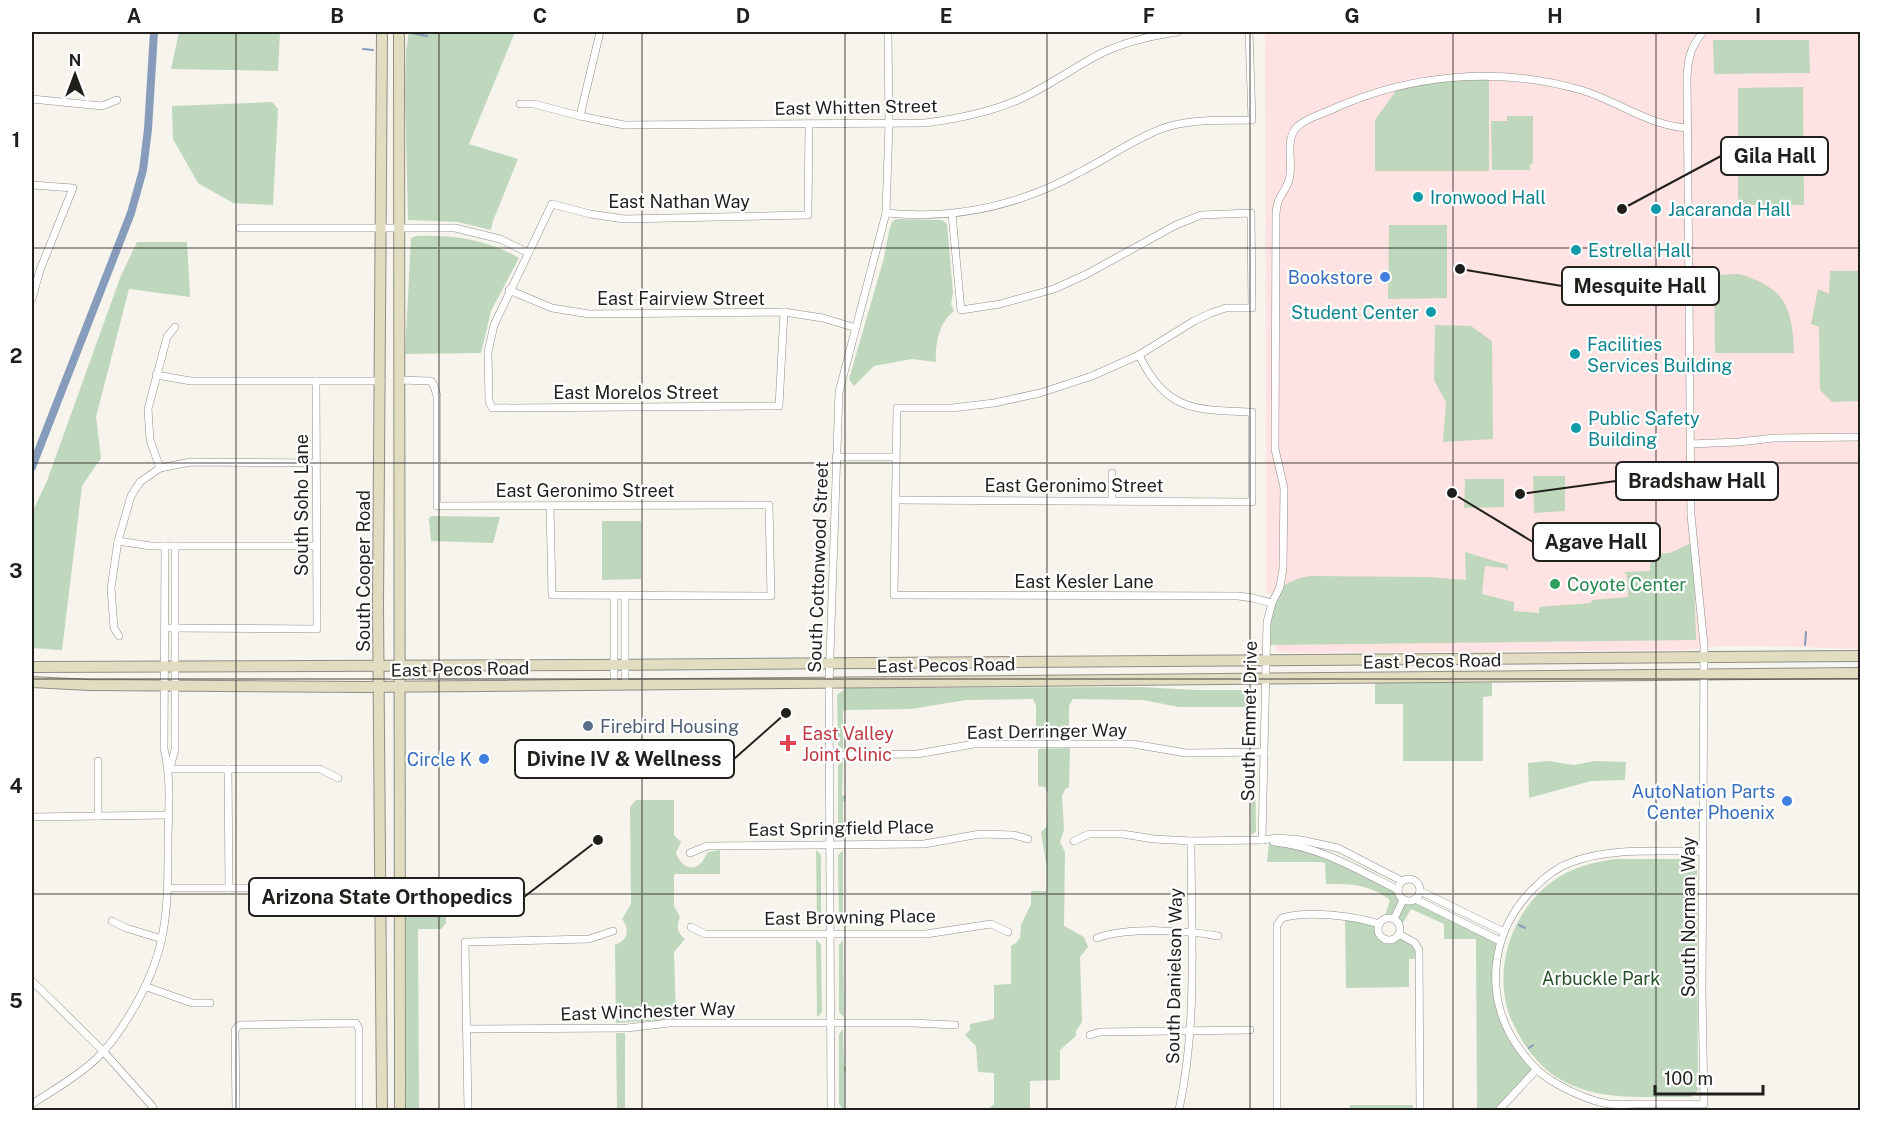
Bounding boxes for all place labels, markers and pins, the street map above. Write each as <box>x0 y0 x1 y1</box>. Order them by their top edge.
callout: Gila Hall <box>1721 137 1828 175</box>
place label: Ironwood Hall <box>1430 187 1546 208</box>
marker: Ironwood Hall <box>1411 190 1425 204</box>
place label: Jacaranda Hall <box>1668 199 1791 220</box>
marker: Jacaranda Hall <box>1649 202 1663 216</box>
place label: Estrella Hall <box>1588 240 1691 261</box>
marker: Estrella Hall <box>1569 243 1583 257</box>
place label: Bookstore <box>1288 267 1373 288</box>
callout: Mesquite Hall <box>1562 267 1719 305</box>
marker: Bookstore <box>1378 270 1392 284</box>
place label: Student Center <box>1291 302 1419 323</box>
marker: Student Center <box>1424 305 1438 319</box>
place label: Facilities Services Building <box>1587 334 1733 376</box>
marker: Facilities Services Building <box>1568 347 1582 361</box>
place label: Public Safety Building <box>1588 408 1700 450</box>
marker: Public Safety Building <box>1569 421 1583 435</box>
callout: Bradshaw Hall <box>1616 462 1778 500</box>
callout: Agave Hall <box>1533 523 1660 561</box>
place label: Coyote Center <box>1567 574 1686 595</box>
marker: Coyote Center <box>1548 577 1562 591</box>
place label: Firebird Housing <box>600 716 739 737</box>
marker: Firebird Housing <box>581 719 595 733</box>
place label: East Valley Joint Clinic <box>802 723 894 765</box>
marker: East Valley Joint Clinic <box>779 734 797 752</box>
callout: Divine IV & Wellness <box>515 740 734 778</box>
place label: Circle K <box>407 749 472 770</box>
marker: Circle K <box>477 752 491 766</box>
place label: AutoNation Parts Center Phoenix <box>1632 781 1775 823</box>
marker: AutoNation Parts Center Phoenix <box>1780 794 1794 808</box>
callout: Arizona State Orthopedics <box>249 878 524 916</box>

